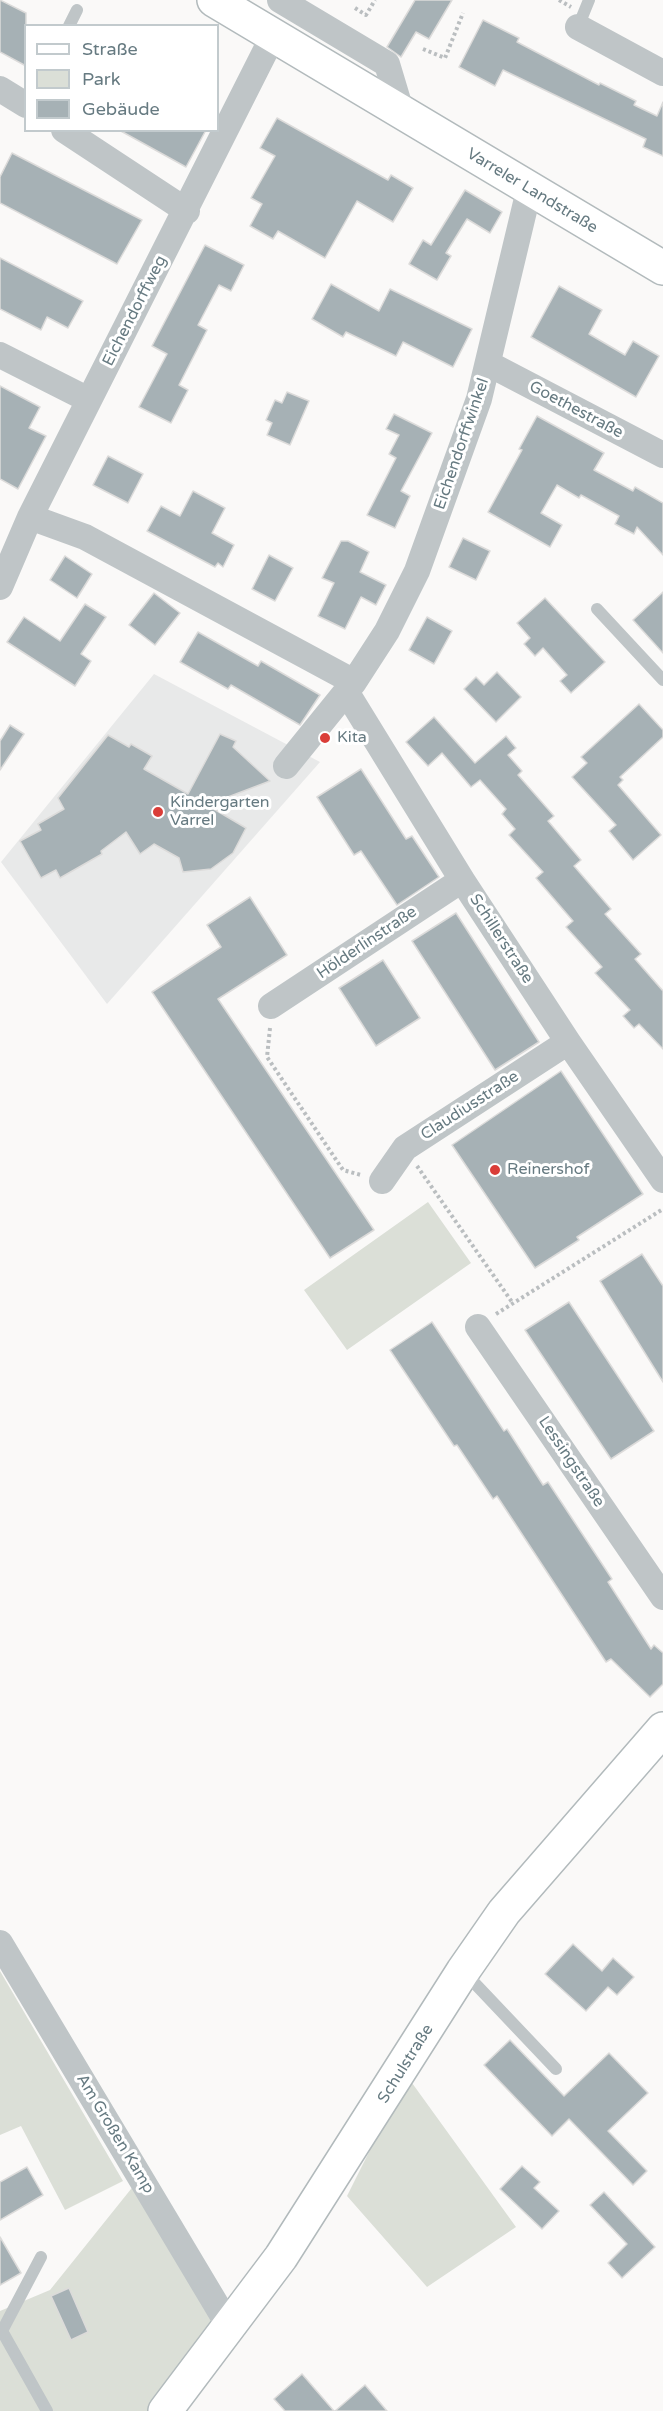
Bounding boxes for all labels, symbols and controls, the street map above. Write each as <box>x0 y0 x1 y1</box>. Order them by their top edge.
legend <box>24 24 219 132</box>
text: Straße <box>82 38 138 60</box>
text: Park <box>82 68 120 90</box>
text: Gebäude <box>82 98 160 120</box>
street label: Varreler Landstraße <box>463 144 601 238</box>
street label: Eichendorffweg <box>99 253 171 369</box>
street label: Eichendorffwinkel <box>431 376 493 512</box>
street label: Goethestraße <box>526 377 626 443</box>
place label: Kita <box>337 728 367 748</box>
marker: Kita <box>318 731 332 745</box>
place label: Kindergarten Varrel <box>170 793 270 831</box>
marker: Kindergarten Varrel <box>151 805 165 819</box>
street label: Schillerstraße <box>465 891 537 987</box>
street label: Hölderlinstraße <box>313 903 421 983</box>
street label: Claudiusstraße <box>417 1067 523 1145</box>
place label: Reinershof <box>507 1160 590 1180</box>
marker: Reinershof <box>488 1163 502 1177</box>
street label: Lessingstraße <box>534 1413 608 1511</box>
street label: Schulstraße <box>374 2021 438 2107</box>
street label: Am Großen Kamp <box>72 2071 158 2197</box>

